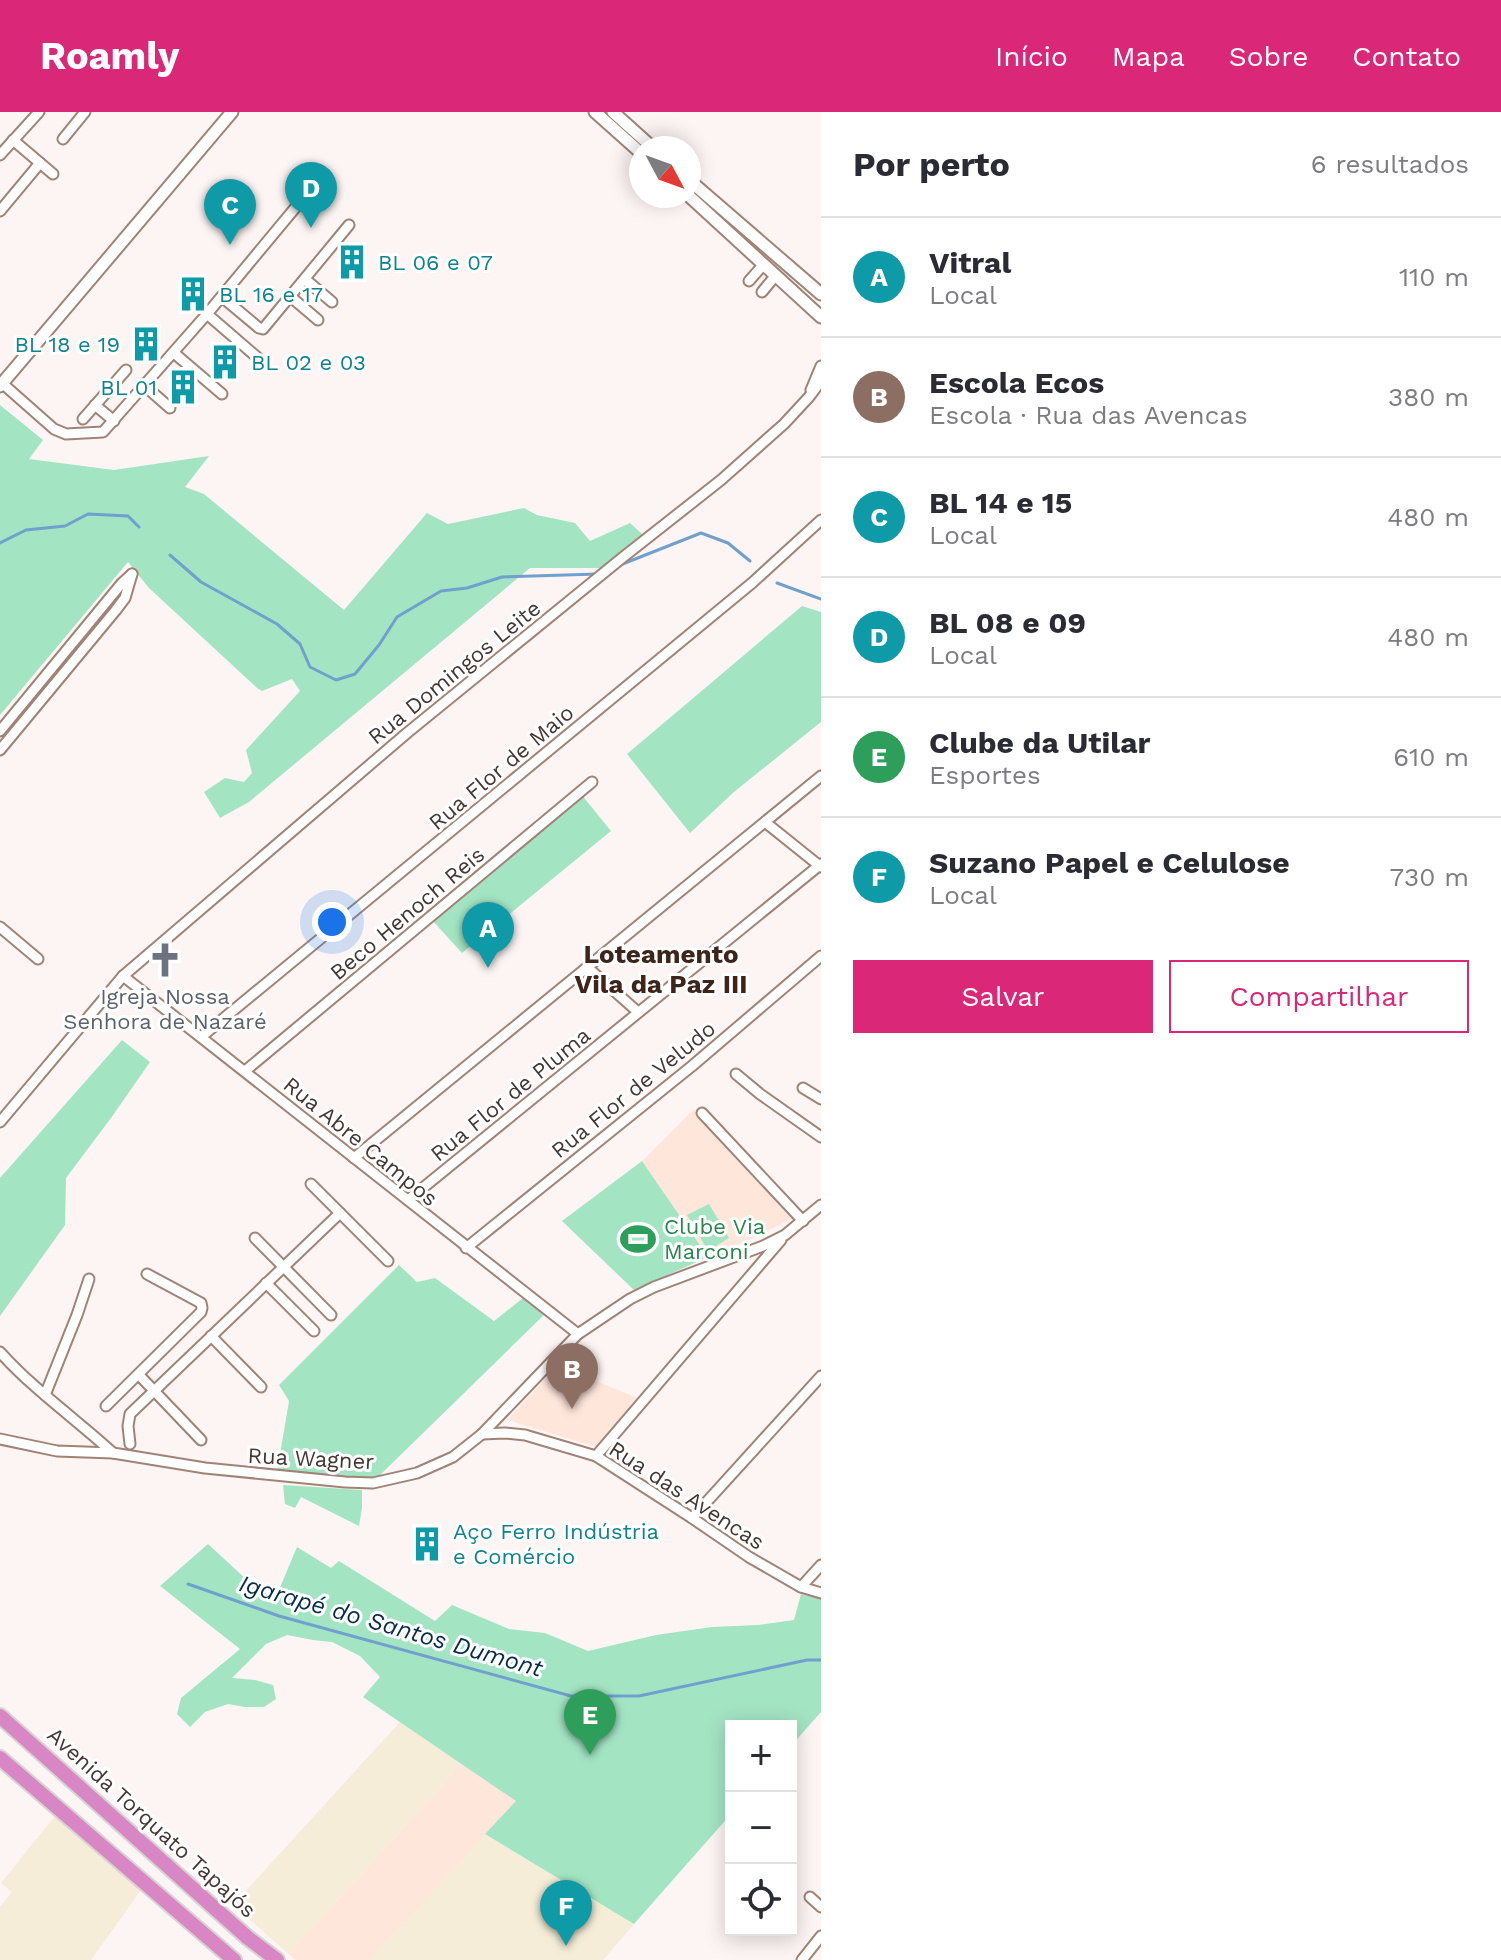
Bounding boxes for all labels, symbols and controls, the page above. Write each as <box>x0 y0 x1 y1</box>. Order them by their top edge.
text: Roamly <box>40 34 179 78</box>
text: Início <box>995 40 1068 73</box>
text: Mapa <box>1112 40 1185 73</box>
text: Sobre <box>1229 40 1308 73</box>
text: Contato <box>1352 40 1461 73</box>
north arrow <box>629 136 701 208</box>
text: Por perto <box>853 144 1010 184</box>
text: 6 resultados <box>1311 149 1469 179</box>
pin: D <box>285 162 337 228</box>
pin: C <box>204 179 256 245</box>
building icon: BL 06 e 07 <box>333 243 371 281</box>
text: Vitral <box>929 245 1011 280</box>
place label: BL 06 e 07 <box>378 250 493 275</box>
text: A <box>870 262 888 292</box>
text: 110 m <box>1399 262 1469 292</box>
building icon: BL 16 e 17 <box>174 275 212 313</box>
text: Local <box>929 280 997 310</box>
place label: BL 16 e 17 <box>219 282 323 307</box>
building icon: BL 18 e 19 <box>127 325 165 363</box>
place label: BL 18 e 19 <box>14 332 120 357</box>
building icon: BL 02 e 03 <box>206 343 244 381</box>
place label: BL 02 e 03 <box>251 350 366 375</box>
text: Escola Ecos <box>929 365 1104 400</box>
building icon: BL 01 <box>164 368 202 406</box>
place label: BL 01 <box>100 375 157 400</box>
text: B <box>870 382 888 412</box>
text: 380 m <box>1388 382 1469 412</box>
text: Escola · Rua das Avencas <box>929 400 1248 430</box>
text: BL 14 e 15 <box>929 485 1072 520</box>
text: C <box>870 502 888 532</box>
text: 480 m <box>1387 502 1469 532</box>
text: Local <box>929 520 997 550</box>
street label: Rua Domingos Leite <box>363 595 545 750</box>
text: BL 08 e 09 <box>929 605 1086 640</box>
text: D <box>870 622 888 652</box>
text: 480 m <box>1387 622 1469 652</box>
text: Local <box>929 640 997 670</box>
street label: Rua Flor de Maio <box>424 700 579 835</box>
text: Clube da Utilar <box>929 725 1151 760</box>
text: E <box>871 742 887 772</box>
text: 610 m <box>1393 742 1469 772</box>
text: Esportes <box>929 760 1041 790</box>
street label: Beco Henoch Reis <box>325 842 489 985</box>
text: Suzano Papel e Celulose <box>929 845 1290 880</box>
text: F <box>871 862 887 892</box>
text: 730 m <box>1389 862 1469 892</box>
text: Local <box>929 880 997 910</box>
your location <box>312 902 352 942</box>
pin: A <box>462 902 514 968</box>
district label: Loteamento Vila da Paz III <box>575 939 747 999</box>
church icon: Igreja Nossa Senhora de Nazaré <box>146 941 184 979</box>
button: Salvar <box>853 960 1153 1033</box>
button: Compartilhar <box>1169 960 1469 1033</box>
place label: Igreja Nossa Senhora de Nazaré <box>63 984 267 1034</box>
street label: Rua Flor de Veludo <box>546 1016 720 1163</box>
street label: Rua Flor de Pluma <box>426 1022 595 1166</box>
street label: Rua Abre Campos <box>279 1072 443 1211</box>
place label: Clube Via Marconi <box>664 1214 765 1264</box>
sports icon: Clube Via Marconi <box>619 1220 657 1258</box>
pin: B <box>546 1343 598 1409</box>
street label: Rua das Avencas <box>605 1436 769 1555</box>
street label: Rua Wagner <box>247 1443 375 1474</box>
place label: Aço Ferro Indústria e Comércio <box>453 1519 659 1569</box>
building icon: Aço Ferro Indústria e Comércio <box>408 1525 446 1563</box>
water label: Igarapé do Santos Dumont <box>236 1569 547 1683</box>
pin: E <box>564 1689 616 1755</box>
map controls <box>725 1720 797 1936</box>
button: + <box>725 1720 797 1792</box>
street label: Avenida Torquato Tapajós <box>42 1722 261 1923</box>
button: − <box>725 1792 797 1864</box>
button: locate <box>725 1864 797 1936</box>
pin: F <box>540 1880 592 1946</box>

